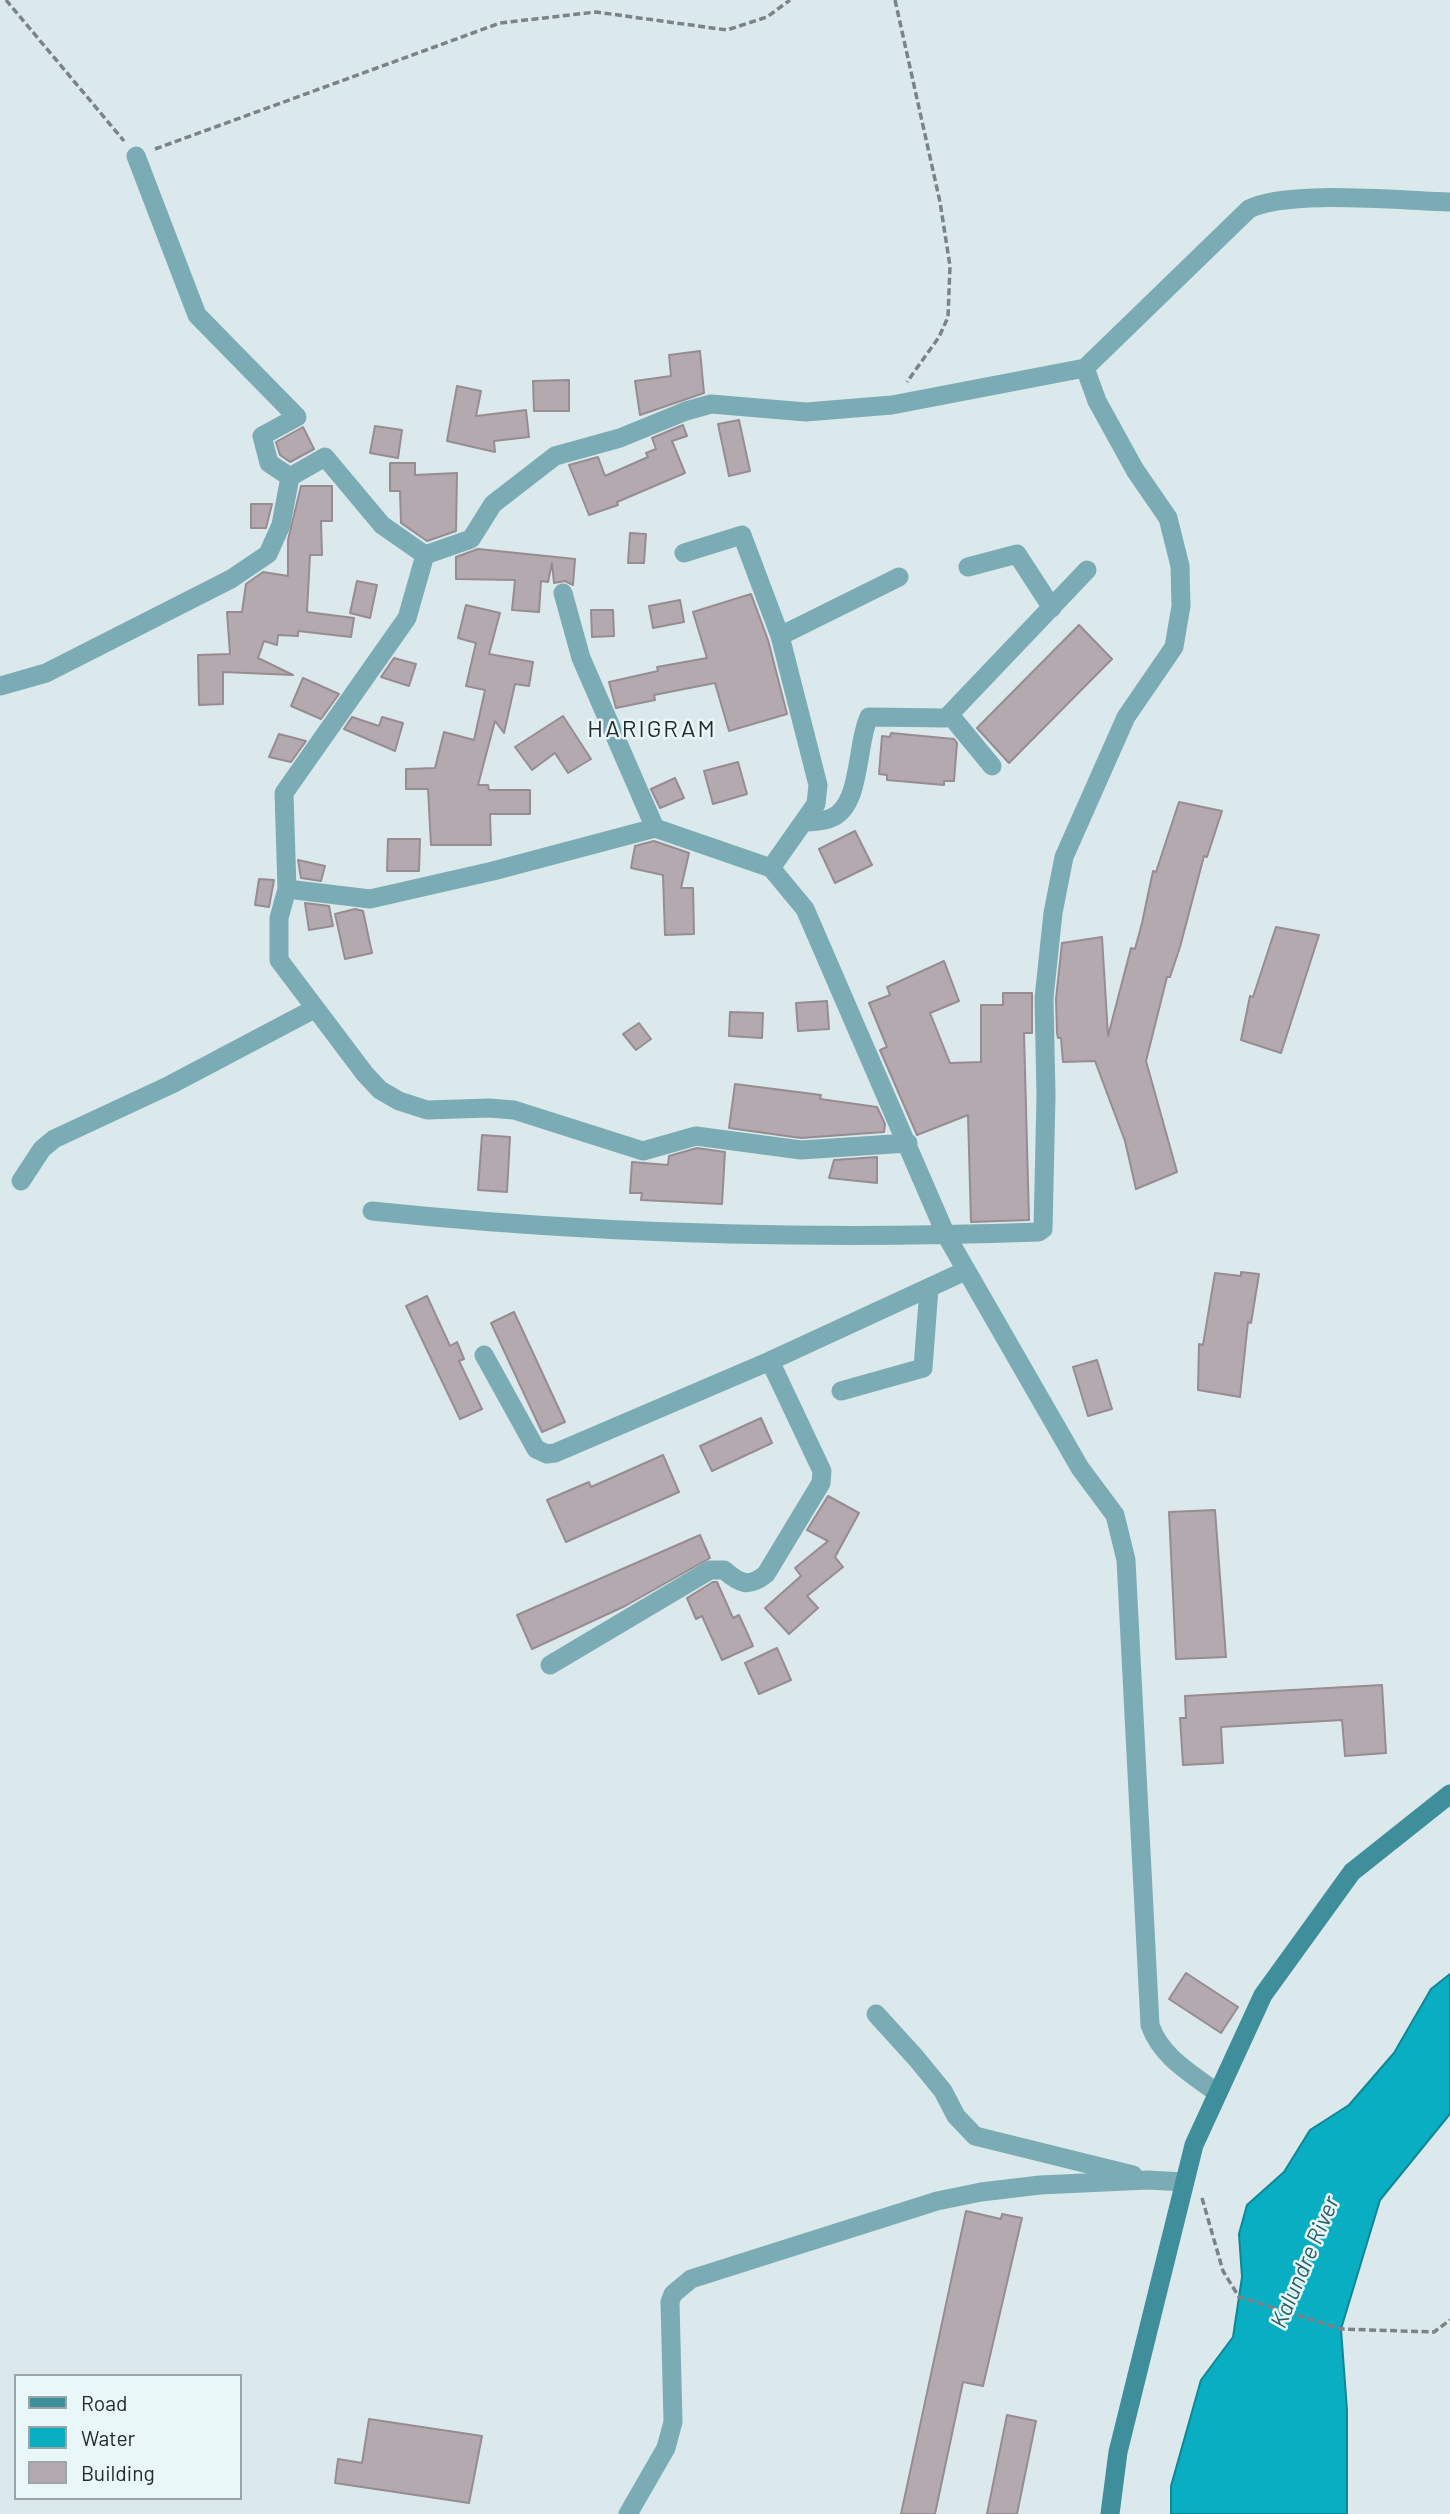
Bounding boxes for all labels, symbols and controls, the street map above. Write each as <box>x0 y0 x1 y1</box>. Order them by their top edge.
district label: HARIGRAM <box>588 715 716 743</box>
water label: Kalundre River <box>1265 2192 1345 2332</box>
legend <box>14 2374 242 2500</box>
text: Road <box>81 2390 127 2415</box>
text: Water <box>81 2425 135 2450</box>
text: Building <box>81 2460 155 2485</box>

